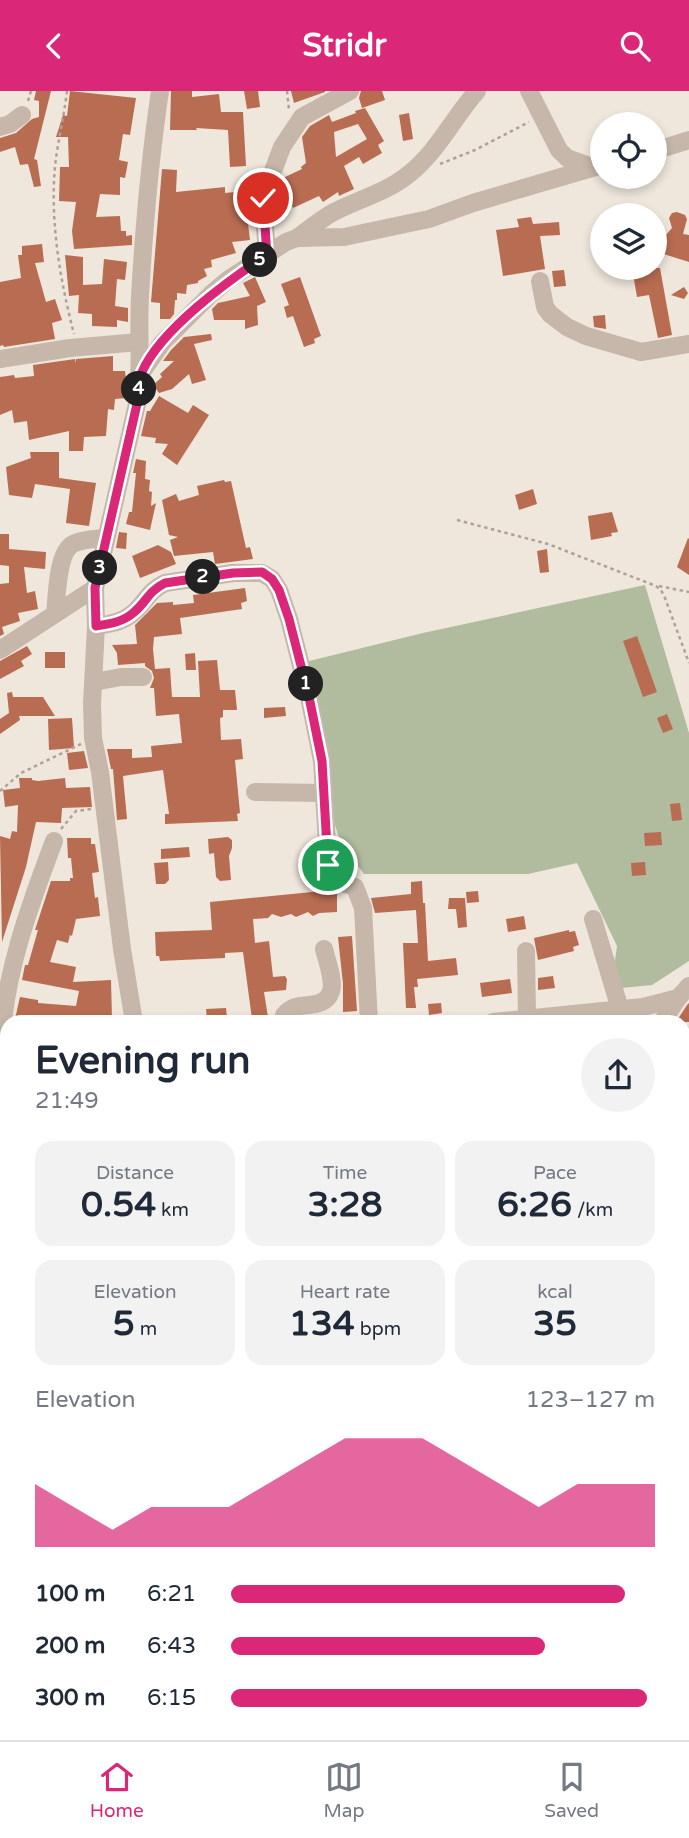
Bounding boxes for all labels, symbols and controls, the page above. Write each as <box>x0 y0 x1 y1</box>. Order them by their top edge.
icon: back <box>35 27 73 65</box>
text: Stridr <box>303 27 386 65</box>
icon: search <box>616 27 654 65</box>
map controls <box>590 112 667 280</box>
button: locate <box>590 112 667 189</box>
pin <box>233 168 293 228</box>
icon: check <box>244 179 282 217</box>
button: layers <box>590 203 667 280</box>
pin: 5 <box>243 243 278 277</box>
text: 5 <box>254 248 265 270</box>
pin: 4 <box>122 371 156 407</box>
text: 4 <box>133 377 144 399</box>
pin: 3 <box>82 551 118 585</box>
text: 3 <box>94 556 105 578</box>
pin: 2 <box>186 559 220 595</box>
text: 2 <box>197 565 208 587</box>
pin: 1 <box>288 667 324 701</box>
text: 1 <box>300 672 311 694</box>
pin <box>298 835 358 895</box>
icon: arrive <box>309 846 347 884</box>
text: Evening run <box>35 1038 250 1084</box>
button: share <box>581 1038 655 1112</box>
text: 21:49 <box>35 1087 99 1115</box>
text: Distance <box>96 1162 174 1184</box>
text: Time <box>323 1162 367 1184</box>
text: Pace <box>533 1162 577 1184</box>
text: 0.54 <box>81 1184 156 1226</box>
text: 3:28 <box>307 1184 383 1226</box>
text: 6:26 <box>497 1184 572 1226</box>
text: km <box>156 1199 189 1221</box>
text: /km <box>572 1199 613 1221</box>
text: Elevation <box>93 1281 177 1303</box>
text: Heart rate <box>300 1281 390 1303</box>
text: kcal <box>537 1281 573 1303</box>
text: 5 <box>113 1303 135 1345</box>
text: 134 <box>289 1303 355 1345</box>
text: 35 <box>533 1303 577 1345</box>
text: m <box>135 1318 157 1340</box>
text: bpm <box>355 1318 401 1340</box>
text: Elevation <box>35 1386 136 1414</box>
text: 123–127 m <box>526 1386 655 1414</box>
text: 100 m <box>35 1580 105 1608</box>
text: 6:21 <box>147 1580 196 1608</box>
text: 200 m <box>35 1632 105 1660</box>
text: 6:43 <box>147 1632 196 1660</box>
text: 300 m <box>35 1684 105 1712</box>
text: 6:15 <box>147 1684 196 1712</box>
tab: Home <box>90 1758 144 1822</box>
tab: Map <box>323 1758 364 1822</box>
tab: Saved <box>544 1758 599 1822</box>

